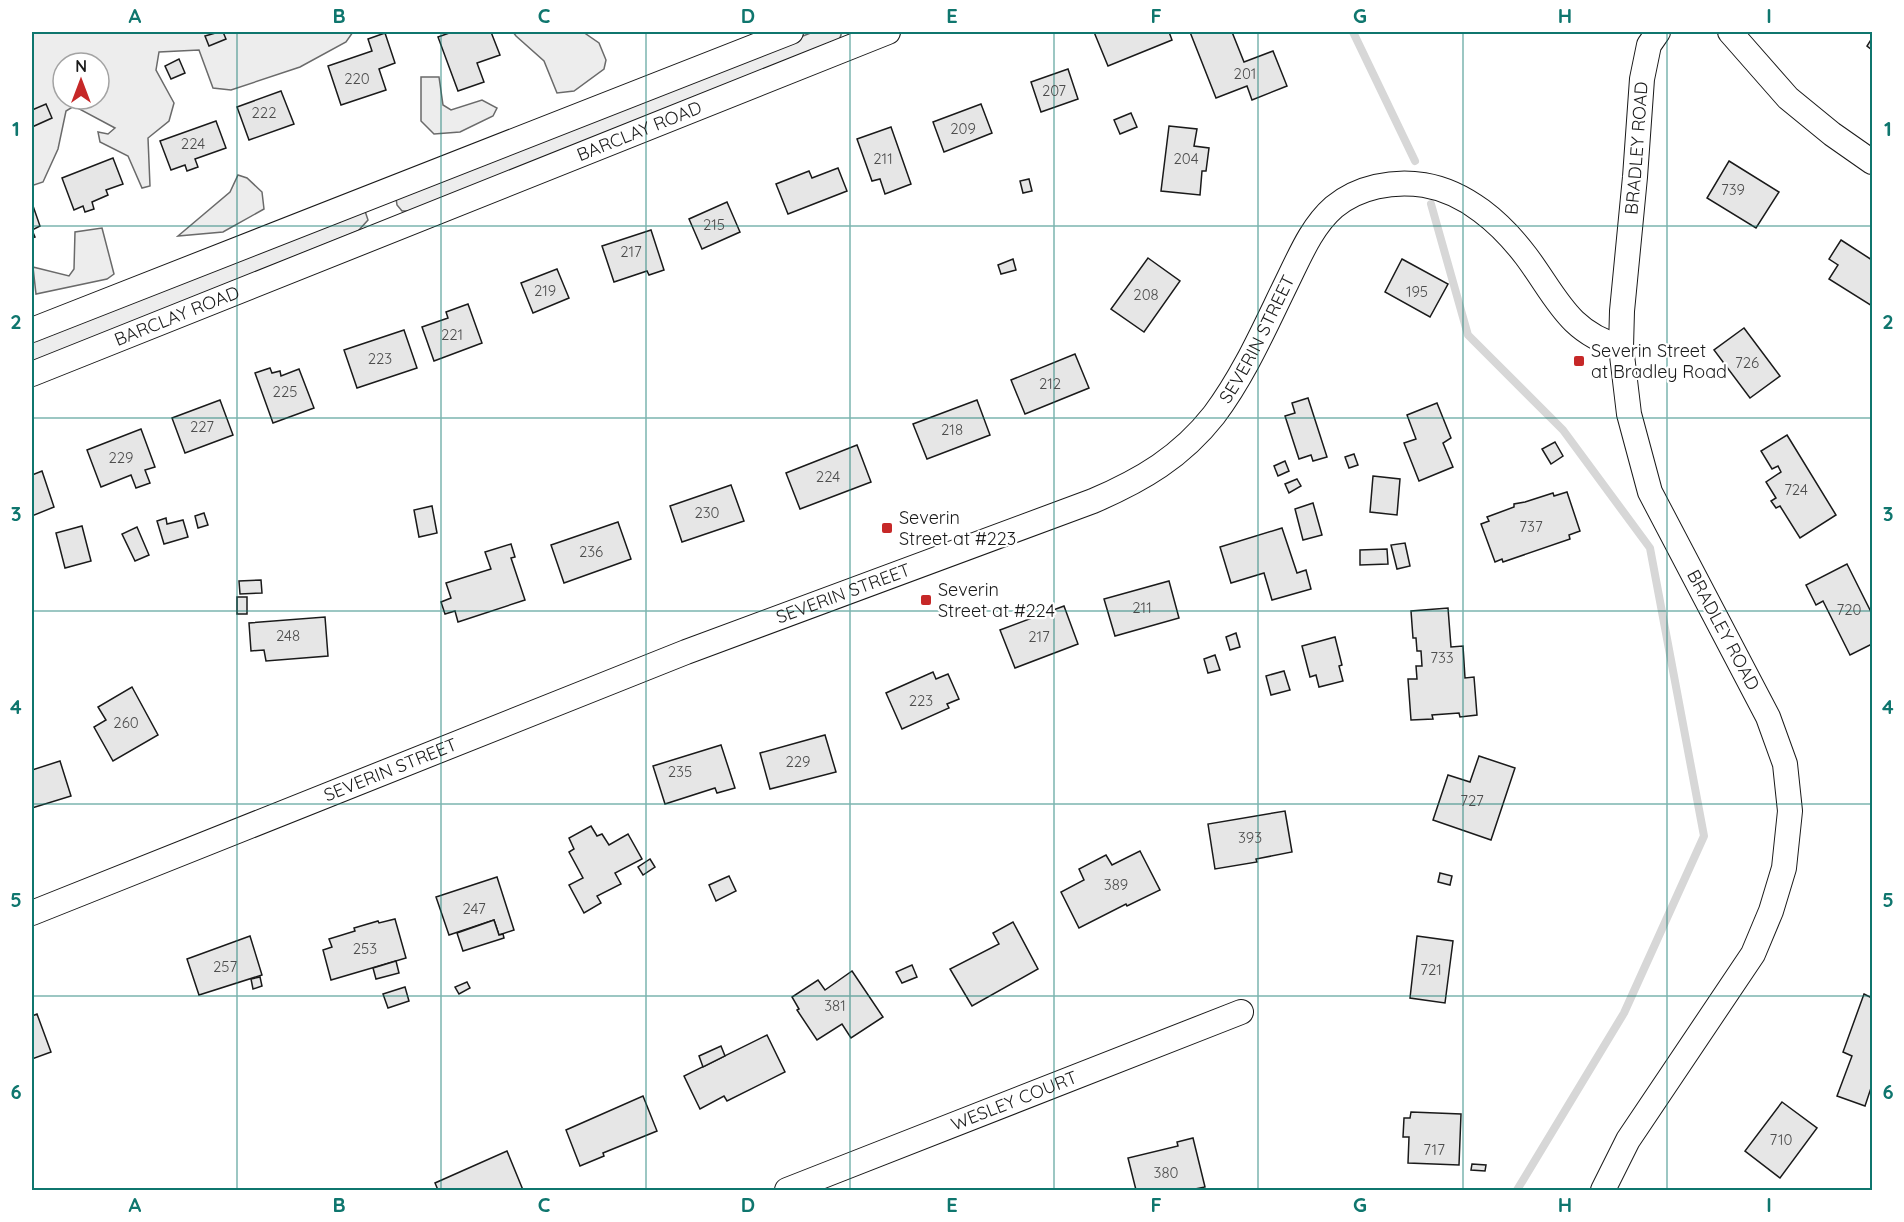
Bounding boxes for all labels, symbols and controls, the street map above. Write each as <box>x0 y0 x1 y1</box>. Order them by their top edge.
text: A <box>129 3 142 28</box>
text: B <box>332 3 346 28</box>
text: C <box>538 3 551 28</box>
text: D <box>741 3 755 28</box>
text: E <box>946 3 958 28</box>
text: F <box>1150 3 1162 28</box>
text: G <box>1353 3 1367 28</box>
text: H <box>1558 3 1572 28</box>
text: I <box>1766 3 1772 28</box>
north arrow <box>51 51 111 111</box>
text: N <box>75 56 87 76</box>
house number: 201 <box>1234 64 1256 83</box>
house number: 220 <box>344 69 370 88</box>
house number: 207 <box>1042 81 1066 100</box>
street label: BRADLEY ROAD <box>1619 81 1653 216</box>
street label: BARCLAY ROAD <box>573 96 705 166</box>
house number: 222 <box>252 103 276 122</box>
text: 1 <box>12 116 20 141</box>
text: 1 <box>1884 116 1892 141</box>
house number: 209 <box>950 119 976 138</box>
house number: 224 <box>181 134 205 153</box>
house number: 211 <box>873 149 893 168</box>
house number: 204 <box>1173 149 1199 168</box>
house number: 739 <box>1721 180 1745 199</box>
house number: 215 <box>703 215 725 234</box>
house number: 217 <box>620 242 642 261</box>
street label: SEVERIN STREET <box>1214 271 1300 407</box>
street label: BARCLAY ROAD <box>111 280 243 351</box>
house number: 219 <box>534 281 556 300</box>
house number: 195 <box>1406 282 1428 301</box>
house number: 208 <box>1133 285 1159 304</box>
text: 2 <box>10 309 22 334</box>
text: 2 <box>1882 309 1894 334</box>
house number: 221 <box>441 325 463 344</box>
place label: Severin Street at Bradley Road <box>1591 339 1727 383</box>
house number: 223 <box>368 349 392 368</box>
house number: 726 <box>1735 353 1759 372</box>
marker: Severin Street at Bradley Road <box>1572 354 1586 368</box>
house number: 212 <box>1039 374 1061 393</box>
house number: 225 <box>273 382 297 401</box>
house number: 227 <box>190 417 214 436</box>
house number: 218 <box>941 420 963 439</box>
house number: 229 <box>109 448 134 467</box>
house number: 224 <box>816 467 840 486</box>
house number: 724 <box>1784 480 1808 499</box>
text: 3 <box>11 501 21 526</box>
text: 3 <box>1883 501 1893 526</box>
house number: 230 <box>694 503 720 522</box>
place label: Severin Street at #223 <box>899 506 1016 550</box>
house number: 737 <box>1519 517 1543 536</box>
marker: Severin Street at #223 <box>880 521 894 535</box>
house number: 236 <box>579 542 603 561</box>
street label: SEVERIN STREET <box>773 558 914 629</box>
street label: BRADLEY ROAD <box>1682 566 1765 694</box>
place label: Severin Street at #224 <box>938 578 1055 622</box>
marker: Severin Street at #224 <box>919 593 933 607</box>
house number: 211 <box>1132 598 1152 617</box>
house number: 720 <box>1837 600 1862 619</box>
house number: 248 <box>276 626 300 645</box>
house number: 217 <box>1028 627 1050 646</box>
house number: 733 <box>1430 648 1454 667</box>
house number: 223 <box>909 691 933 710</box>
text: 4 <box>10 694 22 719</box>
text: 4 <box>1882 694 1894 719</box>
house number: 260 <box>113 713 139 732</box>
street label: SEVERIN STREET <box>320 732 460 806</box>
house number: 229 <box>786 752 811 771</box>
house number: 235 <box>668 762 692 781</box>
house number: 727 <box>1460 791 1484 810</box>
house number: 393 <box>1238 828 1262 847</box>
house number: 389 <box>1104 875 1128 894</box>
text: 5 <box>10 887 22 912</box>
text: 5 <box>1882 887 1894 912</box>
house number: 247 <box>462 899 486 918</box>
house number: 253 <box>353 939 377 958</box>
house number: 257 <box>213 957 237 976</box>
house number: 721 <box>1420 960 1442 979</box>
house number: 381 <box>824 996 846 1015</box>
street label: WESLEY COURT <box>948 1065 1080 1136</box>
text: 6 <box>10 1079 22 1104</box>
text: 6 <box>1882 1079 1894 1104</box>
house number: 710 <box>1770 1130 1793 1149</box>
house number: 717 <box>1423 1140 1445 1159</box>
house number: 380 <box>1154 1163 1179 1182</box>
text: A <box>129 1192 142 1217</box>
text: B <box>332 1192 346 1217</box>
text: C <box>538 1192 551 1217</box>
text: D <box>741 1192 755 1217</box>
text: E <box>946 1192 958 1217</box>
text: F <box>1150 1192 1162 1217</box>
text: G <box>1353 1192 1367 1217</box>
text: H <box>1558 1192 1572 1217</box>
text: I <box>1766 1192 1772 1217</box>

